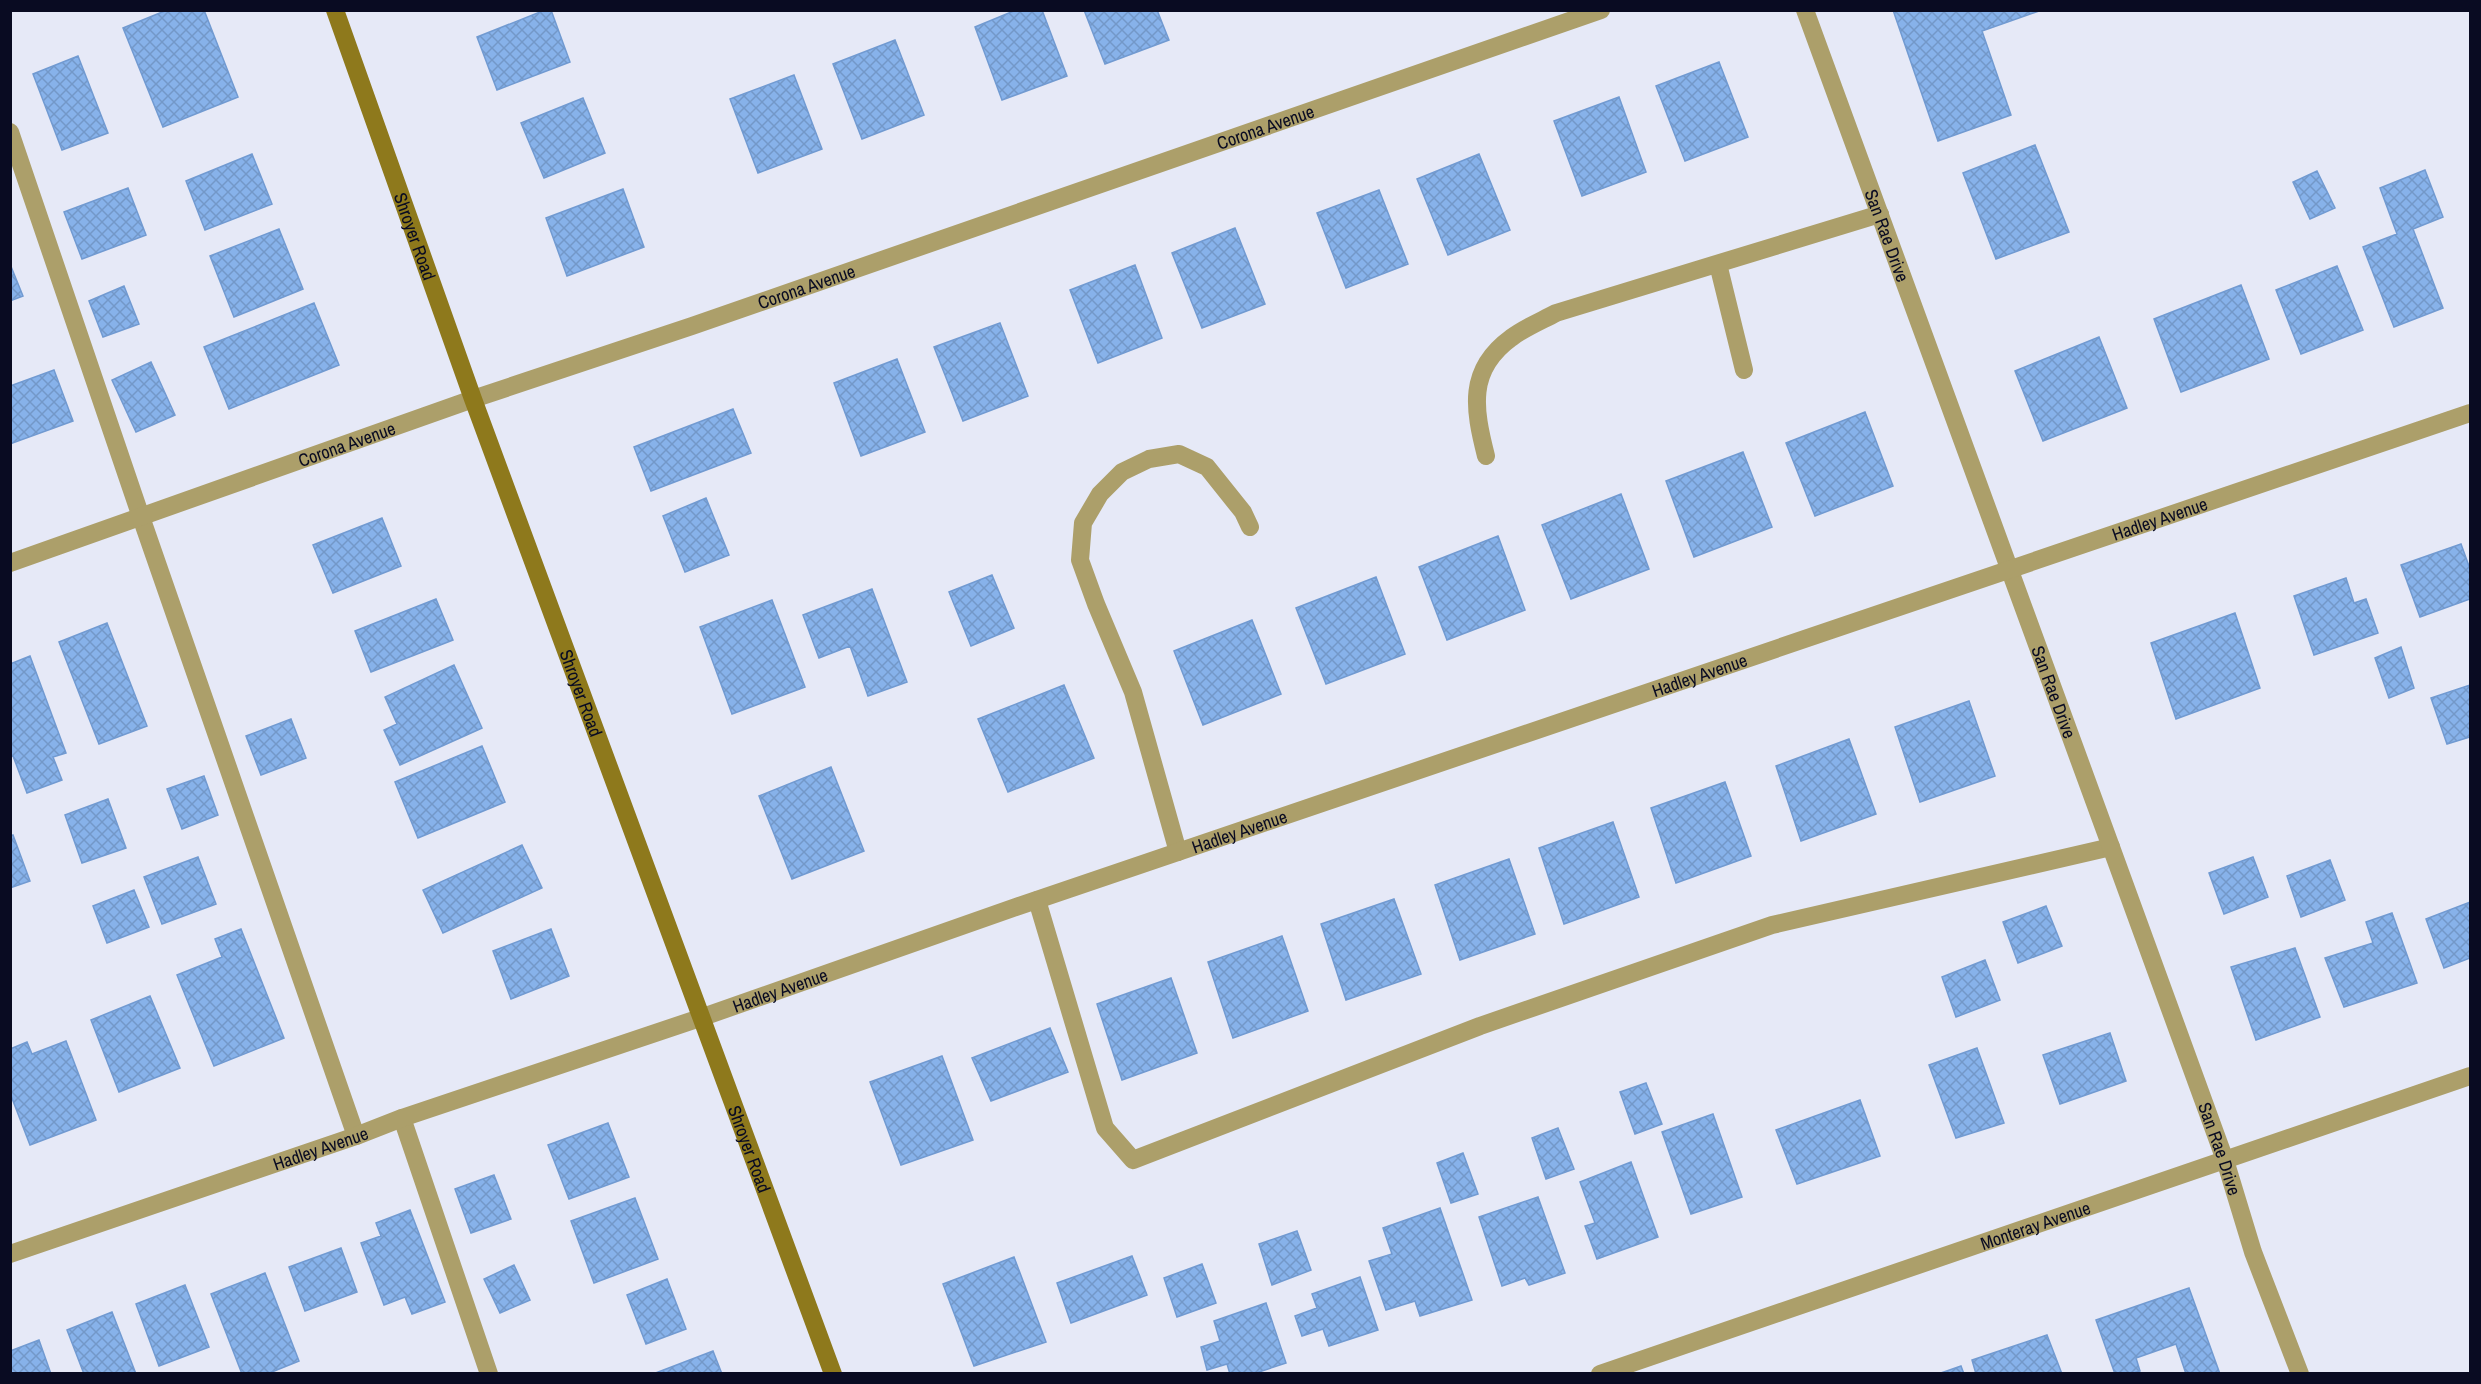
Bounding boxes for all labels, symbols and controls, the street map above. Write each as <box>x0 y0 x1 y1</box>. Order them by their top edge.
street label: Corona Avenue <box>1213 98 1317 155</box>
street label: San Rae Drive <box>1859 186 1916 285</box>
street label: Shroyer Road <box>388 189 442 283</box>
street label: Corona Avenue <box>754 258 858 315</box>
street label: Corona Avenue <box>294 415 399 473</box>
street label: Hadley Avenue <box>2109 491 2211 546</box>
street label: San Rae Drive <box>2026 642 2083 742</box>
street label: Shroyer Road <box>554 646 609 740</box>
street label: Hadley Avenue <box>1648 647 1750 703</box>
street label: Hadley Avenue <box>1188 803 1290 859</box>
street label: Hadley Avenue <box>729 962 831 1018</box>
street label: San Rae Drive <box>2192 1099 2247 1198</box>
street label: Shroyer Road <box>722 1102 777 1196</box>
street label: Hadley Avenue <box>269 1120 372 1176</box>
street label: Monteray Avenue <box>1977 1195 2094 1255</box>

